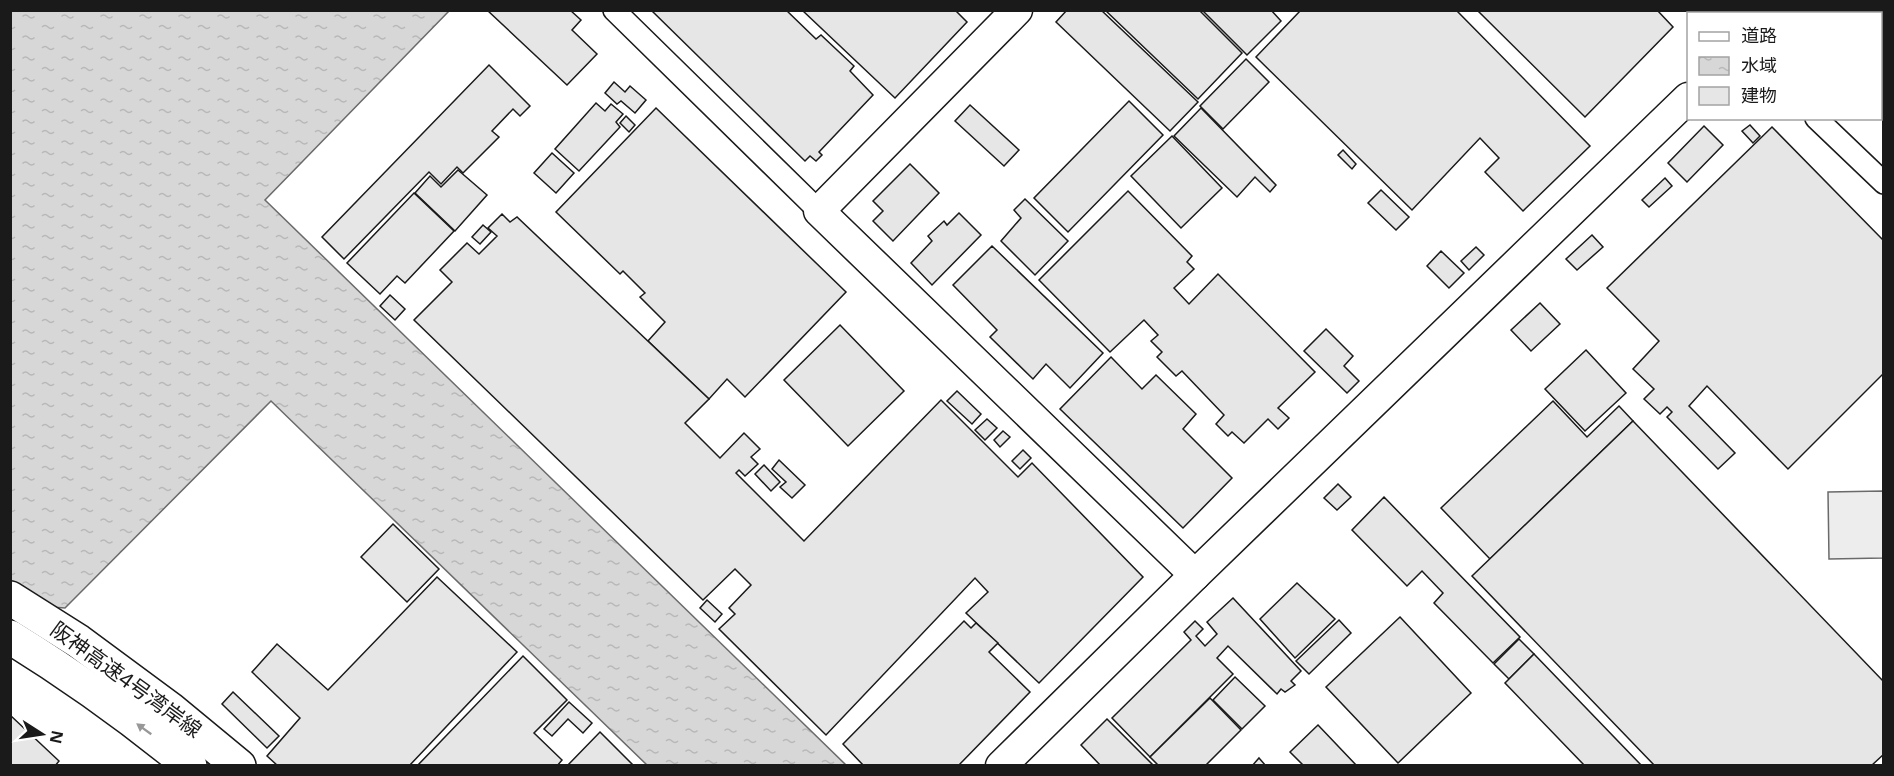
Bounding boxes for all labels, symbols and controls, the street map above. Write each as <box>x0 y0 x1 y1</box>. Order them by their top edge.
legend <box>1687 12 1882 120</box>
text: 道路 <box>1741 23 1777 47</box>
text: 水域 <box>1741 53 1777 77</box>
text: 建物 <box>1741 83 1777 107</box>
street label: 阪神高速4号湾岸線 <box>46 615 208 743</box>
north arrow <box>12 704 72 764</box>
one-way arrow <box>136 723 152 735</box>
text: N <box>45 728 69 746</box>

